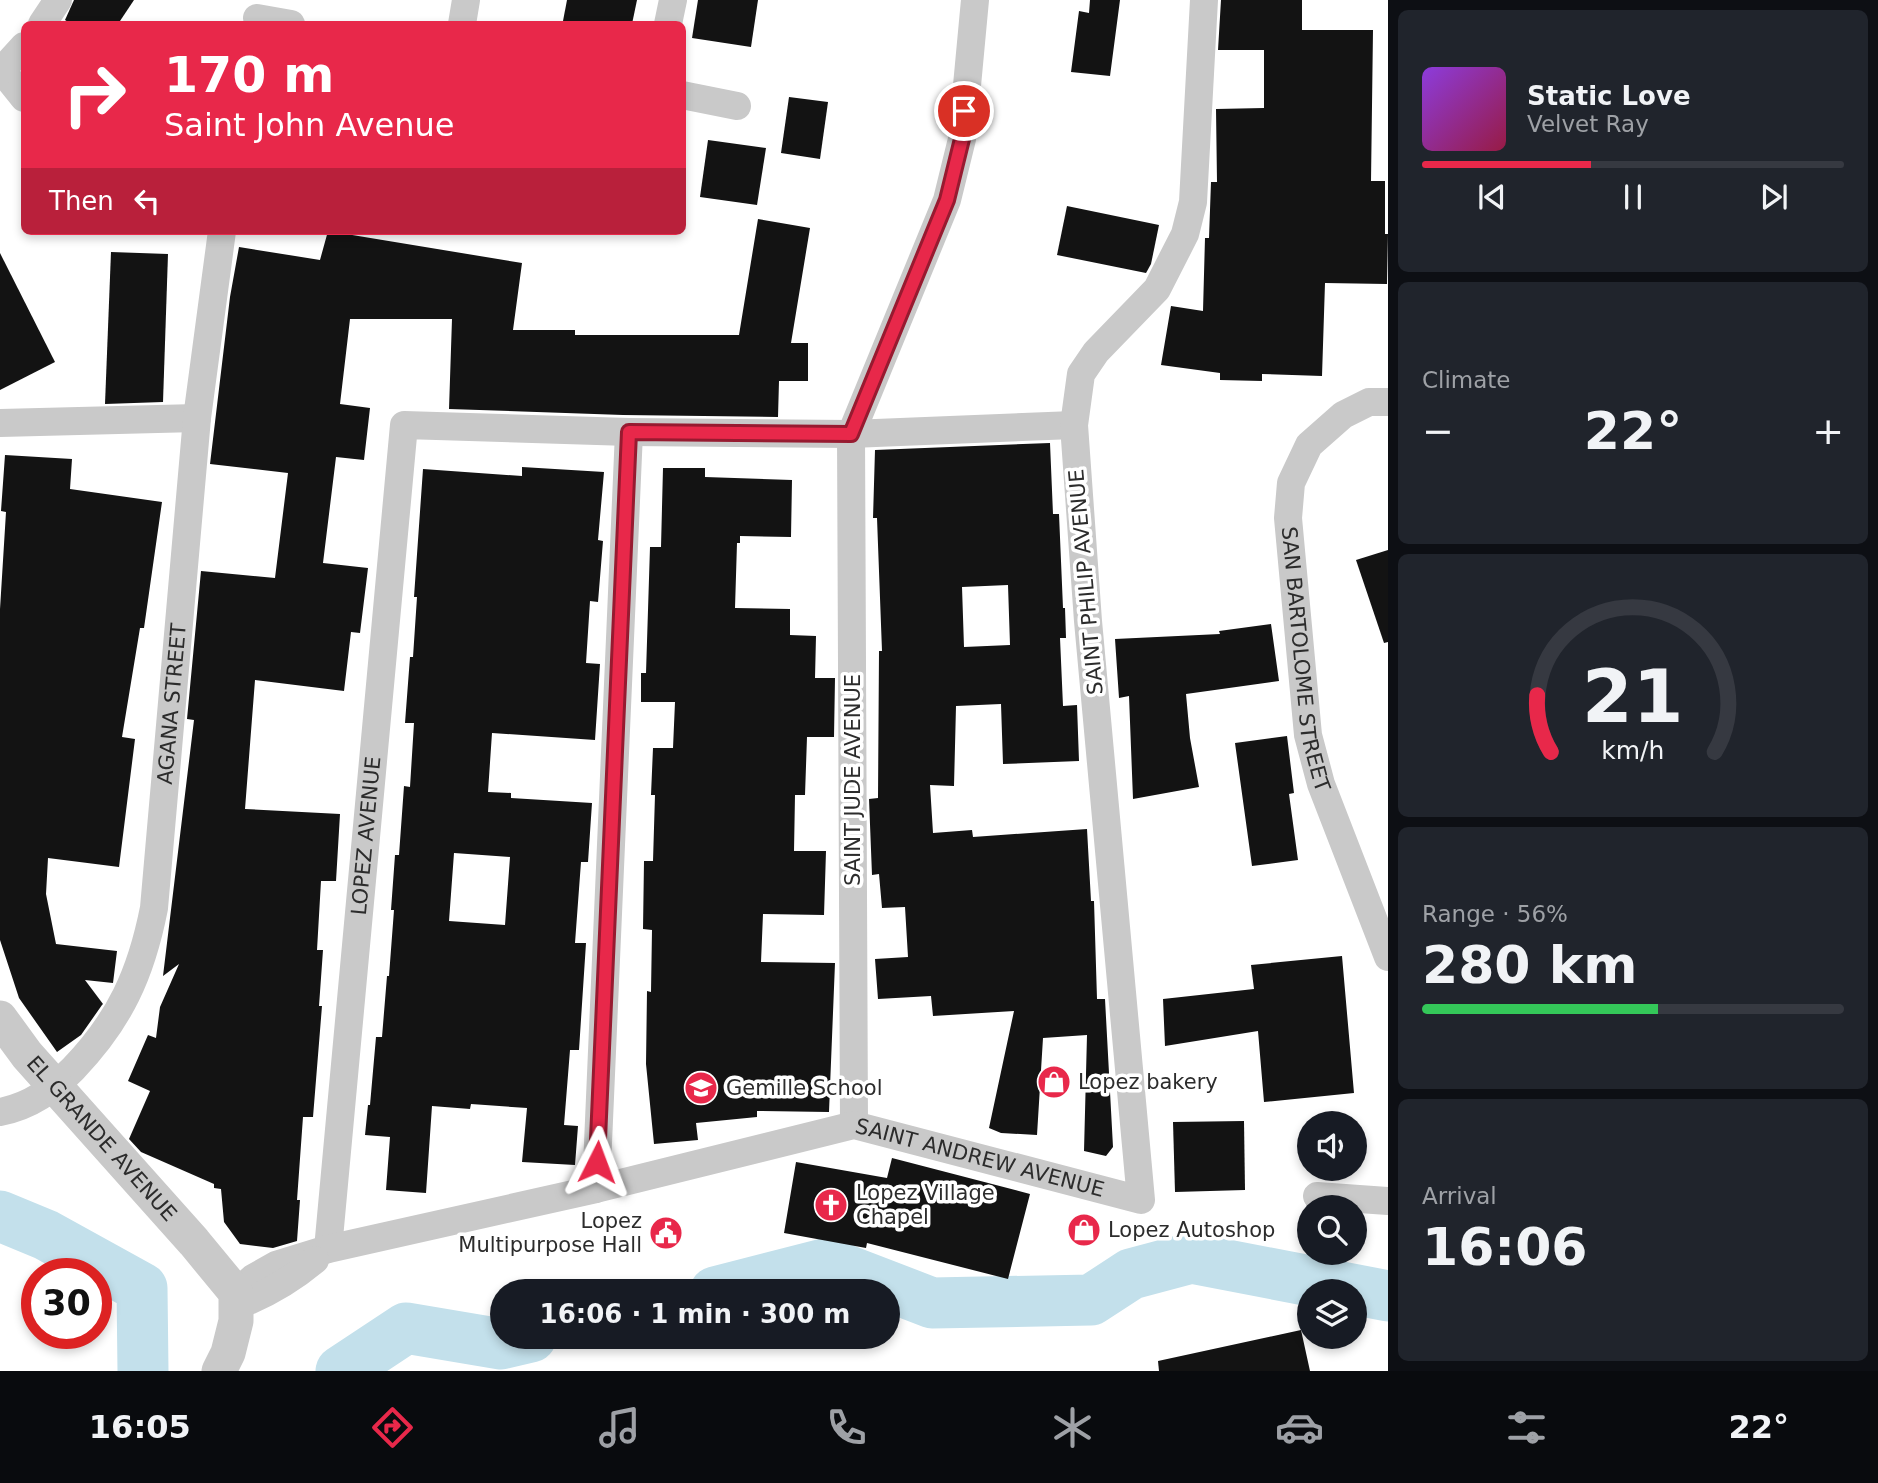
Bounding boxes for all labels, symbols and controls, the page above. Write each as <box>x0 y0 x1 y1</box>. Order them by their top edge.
text: 170 m <box>164 47 334 104</box>
icon: right <box>49 49 140 140</box>
pin <box>934 81 994 141</box>
text: Static Love <box>1527 81 1691 111</box>
icon: arrive <box>945 92 983 130</box>
text: Saint John Avenue <box>164 106 454 144</box>
text: Velvet Ray <box>1527 111 1649 137</box>
icon: previous <box>1473 178 1511 216</box>
icon: pause <box>1614 178 1652 216</box>
icon: next <box>1755 178 1793 216</box>
icon: left <box>128 182 166 220</box>
text: Then <box>49 186 114 216</box>
text: Climate <box>1422 367 1511 393</box>
text: 22° <box>1584 401 1682 461</box>
text: − <box>1422 409 1454 453</box>
text: + <box>1812 409 1844 453</box>
street label: SAINT PHILIP AVENUE <box>1064 468 1108 696</box>
street label: SAN BARTOLOME STREET <box>1277 526 1335 796</box>
street label: AGANA STREET <box>153 622 191 785</box>
text: 21 <box>1582 654 1684 739</box>
street label: SAINT JUDE AVENUE <box>841 674 865 886</box>
text: km/h <box>1601 735 1665 764</box>
street label: LOPEZ AVENUE <box>347 755 385 916</box>
text: Range · 56% <box>1422 901 1568 927</box>
text: 280 km <box>1422 935 1637 995</box>
street label: EL GRANDE AVENUE <box>22 1051 182 1226</box>
shop icon: Lopez bakery <box>1035 1063 1073 1101</box>
school or university icon: Gemille School <box>682 1069 720 1107</box>
place label: Lopez bakery <box>1078 1070 1218 1094</box>
place label: Gemille School <box>726 1076 882 1100</box>
map controls <box>1297 1111 1367 1349</box>
button: sound <box>1297 1111 1367 1181</box>
street label: SAINT ANDREW AVENUE <box>853 1114 1107 1202</box>
position arrow <box>560 1125 634 1199</box>
place label: Lopez Village Chapel <box>856 1181 995 1229</box>
text: Arrival <box>1422 1183 1497 1209</box>
church icon: Lopez Village Chapel <box>812 1186 850 1224</box>
button: search <box>1297 1195 1367 1265</box>
place label: Lopez Multipurpose Hall <box>458 1209 642 1257</box>
shop icon: Lopez Autoshop <box>1065 1211 1103 1249</box>
public building icon: Lopez Multipurpose Hall <box>647 1214 685 1252</box>
text: 16:06 <box>1422 1217 1588 1277</box>
place label: Lopez Autoshop <box>1108 1218 1275 1242</box>
speed limit sign: 30 <box>21 1258 112 1349</box>
button: layers <box>1297 1279 1367 1349</box>
text: 16:06 · 1 min · 300 m <box>540 1299 850 1329</box>
icon: directions <box>368 1403 417 1452</box>
icon: music <box>595 1403 644 1452</box>
icon: phone <box>822 1403 871 1452</box>
icon: climate <box>1048 1403 1097 1452</box>
icon: car <box>1275 1403 1324 1452</box>
icon: filters <box>1502 1403 1551 1452</box>
text: 16:05 <box>89 1408 191 1446</box>
text: 22° <box>1729 1408 1789 1446</box>

